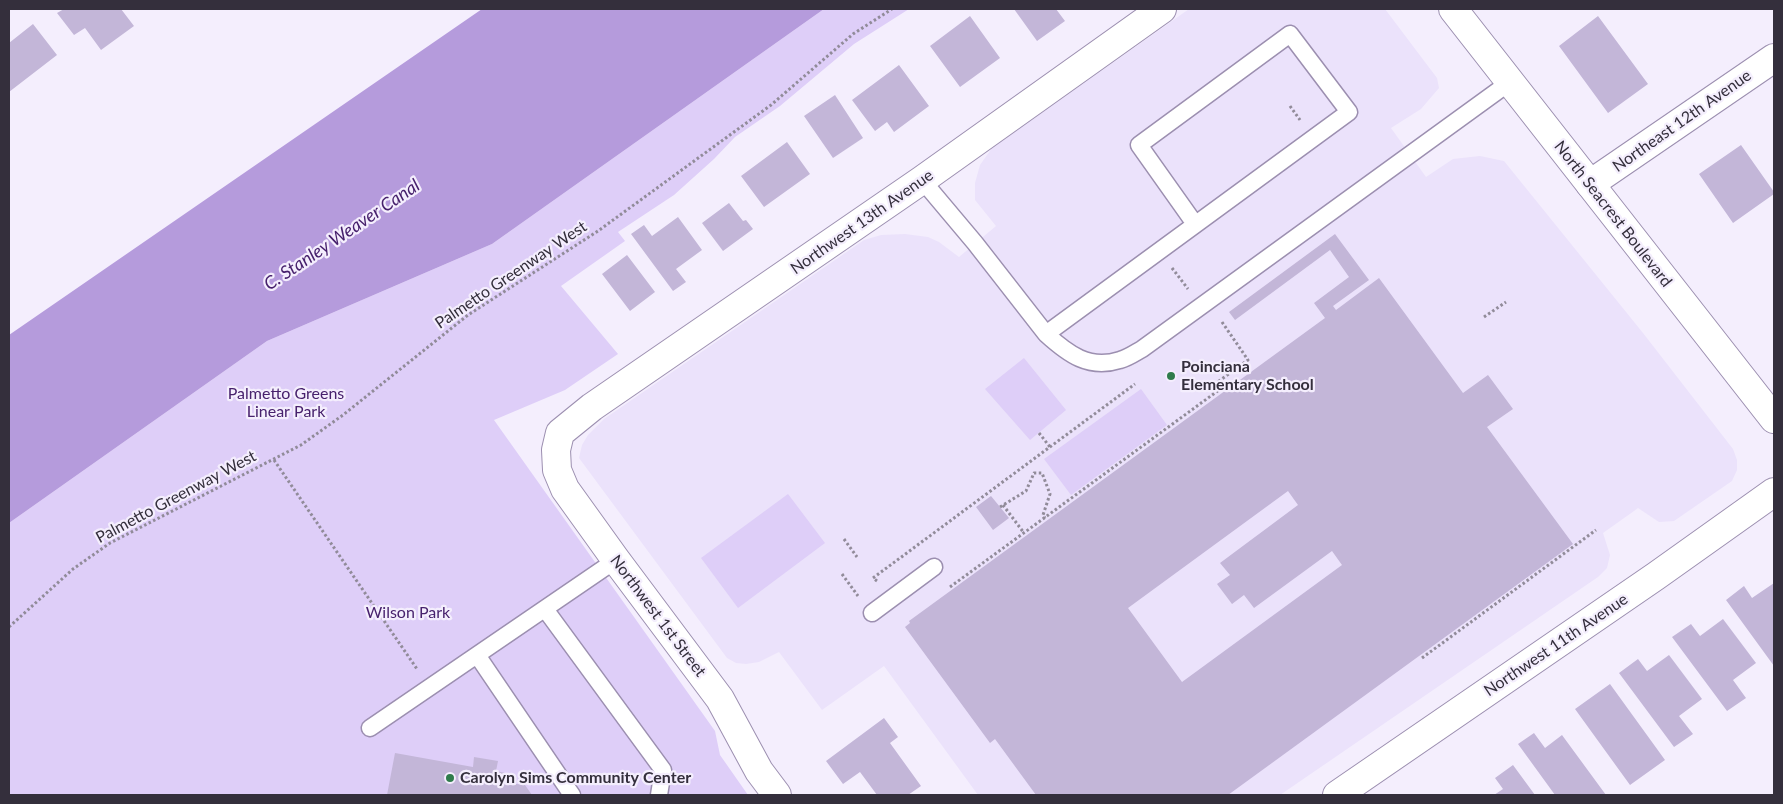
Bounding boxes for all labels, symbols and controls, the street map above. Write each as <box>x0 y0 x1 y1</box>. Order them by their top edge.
street label: Northeast 12th Avenue <box>1609 66 1755 176</box>
street label: North Seacrest Boulevard <box>1550 137 1676 291</box>
street label: Northwest 13th Avenue <box>787 166 937 278</box>
water label: C. Stanley Weaver Canal <box>260 175 424 295</box>
street label: Palmetto Greenway West <box>431 217 591 333</box>
place label: Poinciana Elementary School <box>1181 357 1314 395</box>
marker: Poinciana Elementary School <box>1165 370 1177 382</box>
park label: Palmetto Greens Linear Park <box>228 384 344 422</box>
street label: Palmetto Greenway West <box>93 447 259 547</box>
street label: Northwest 1st Street <box>606 551 710 681</box>
street label: Northwest 11th Avenue <box>1480 590 1632 700</box>
park label: Wilson Park <box>366 603 450 623</box>
place label: Carolyn Sims Community Center <box>460 768 691 788</box>
marker: Carolyn Sims Community Center <box>444 772 456 784</box>

